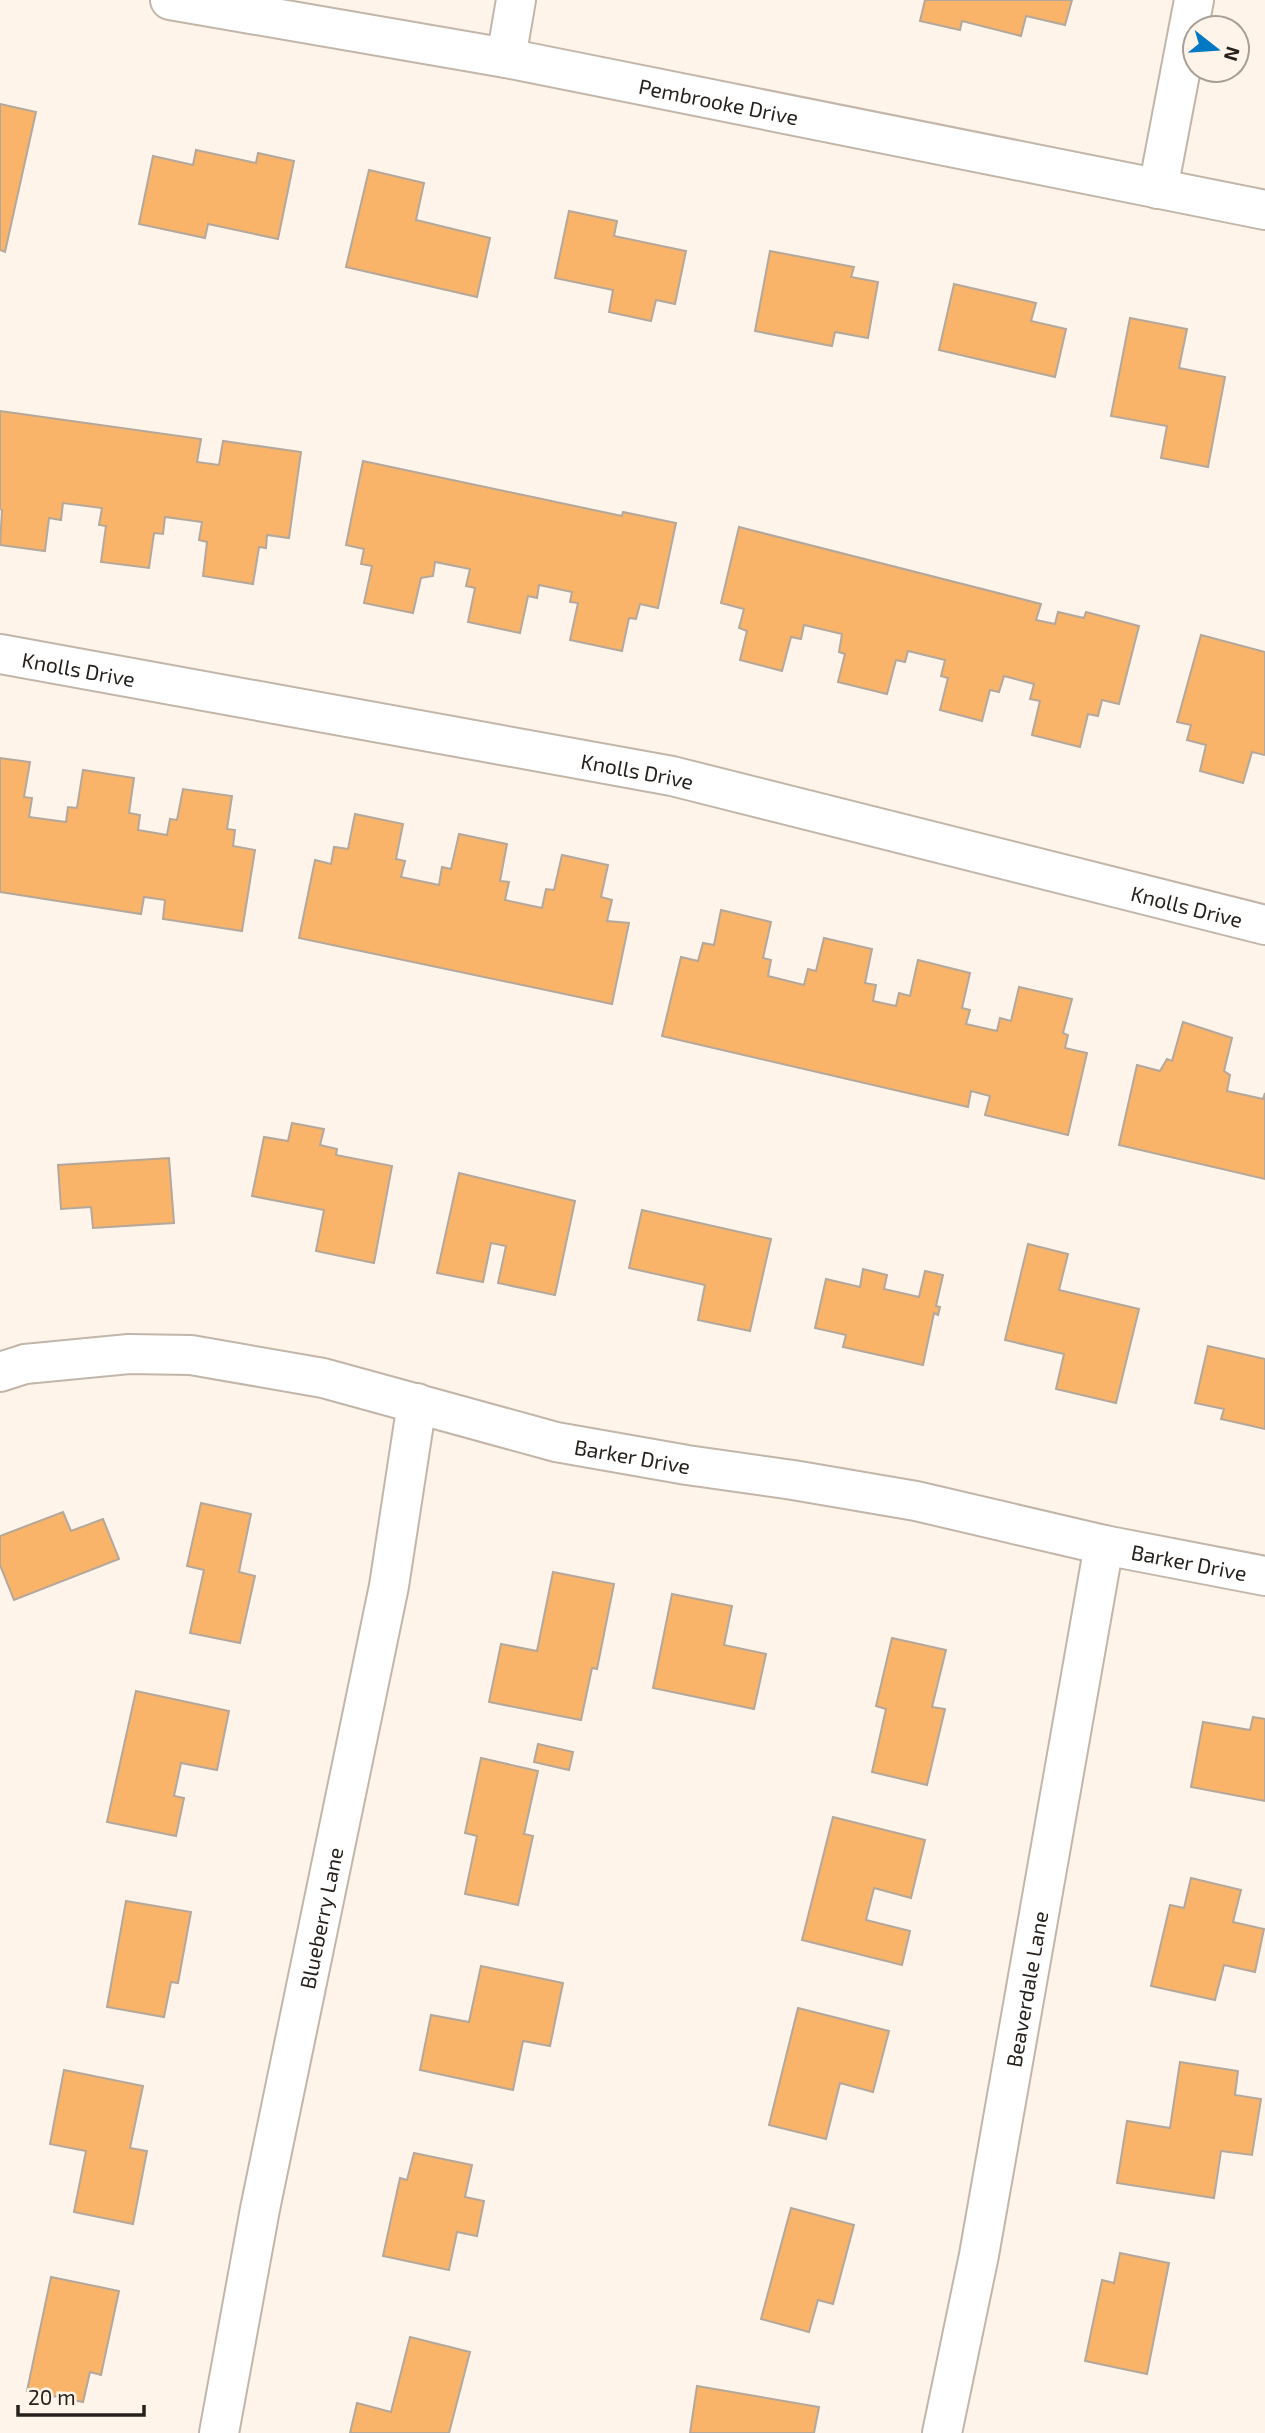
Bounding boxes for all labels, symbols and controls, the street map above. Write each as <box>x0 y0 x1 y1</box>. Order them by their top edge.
north arrow <box>1181 14 1251 84</box>
text: N <box>1220 44 1246 64</box>
street label: Pembrooke Drive <box>637 72 801 129</box>
street label: Knolls Drive <box>20 646 137 691</box>
street label: Knolls Drive <box>579 747 697 794</box>
street label: Knolls Drive <box>1129 879 1245 931</box>
street label: Barker Drive <box>573 1433 692 1478</box>
street label: Barker Drive <box>1129 1538 1249 1585</box>
street label: Blueberry Lane <box>293 1845 347 1991</box>
street label: Beaverdale Lane <box>1000 1909 1052 2069</box>
scale bar <box>18 2374 144 2418</box>
text: 20 m <box>28 2384 76 2409</box>

